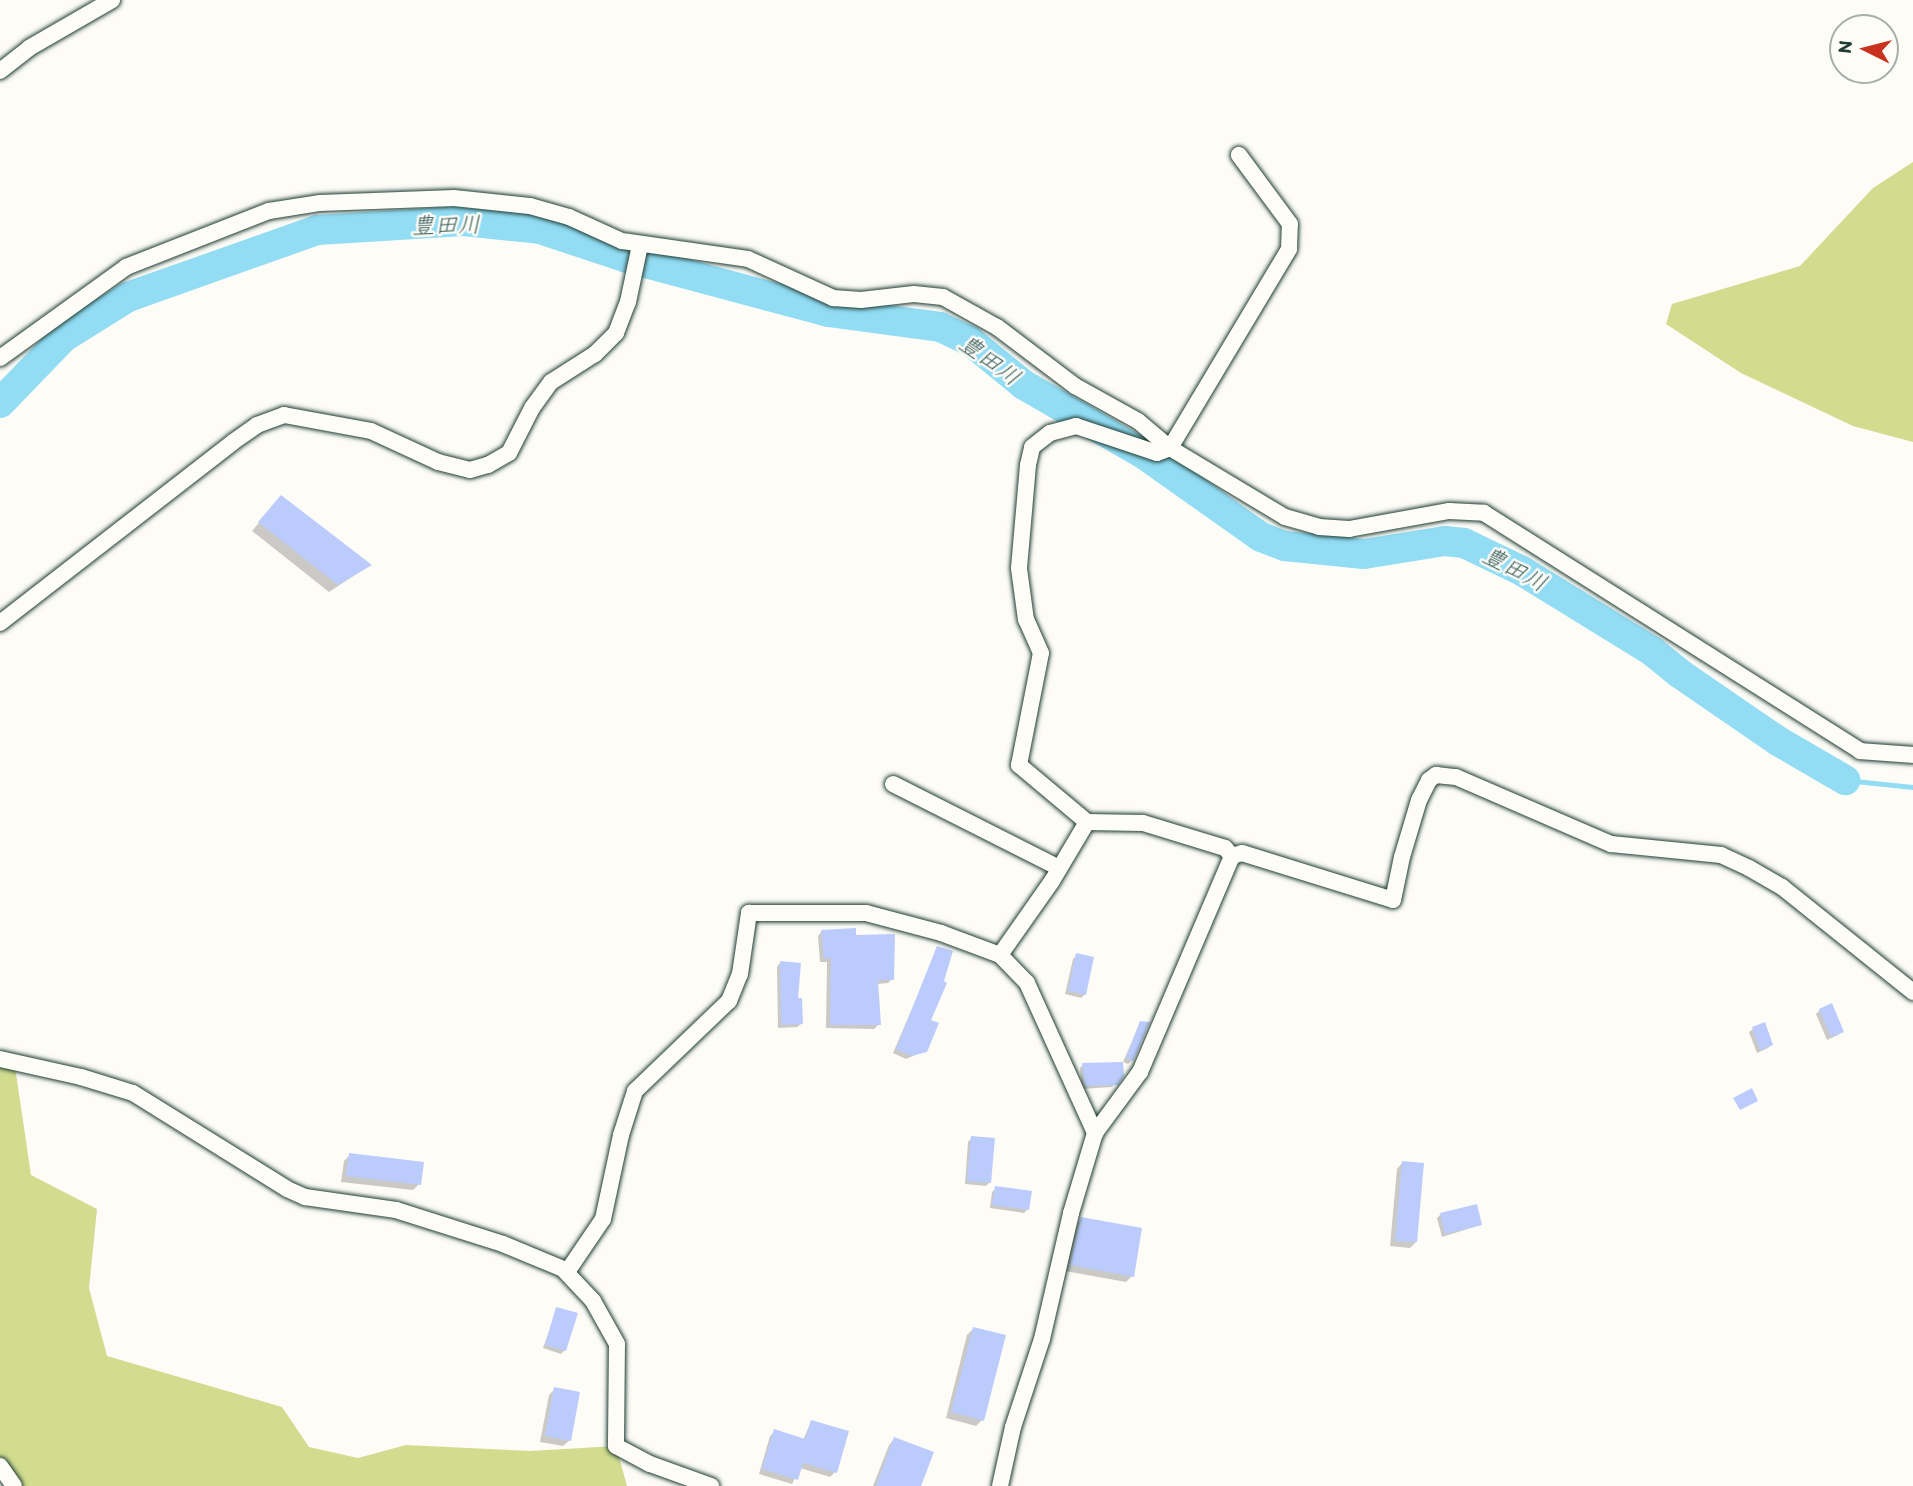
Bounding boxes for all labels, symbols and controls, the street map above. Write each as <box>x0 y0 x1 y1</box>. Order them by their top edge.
north arrow <box>1829 14 1899 84</box>
text: N <box>1832 39 1857 55</box>
water label: 豊田川 <box>411 211 481 239</box>
water label: 豊田川 <box>954 329 1026 391</box>
water label: 豊田川 <box>1478 541 1552 597</box>

